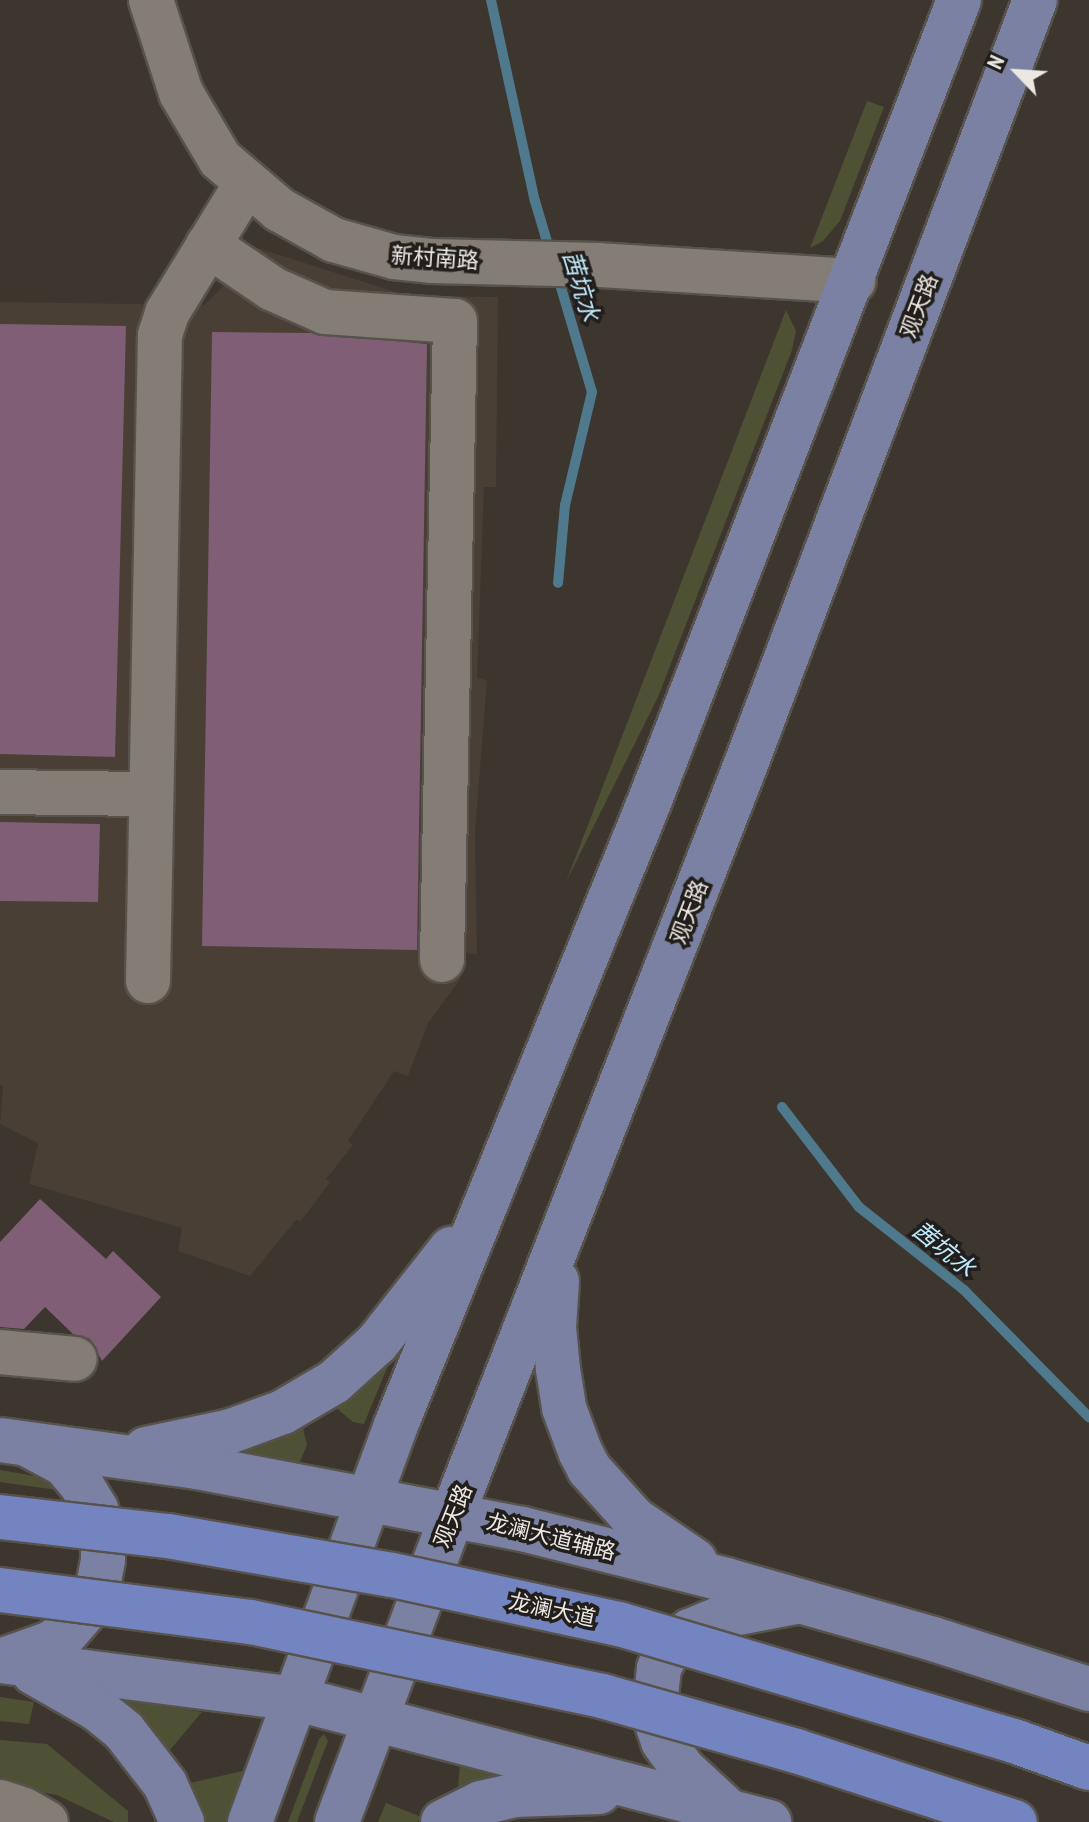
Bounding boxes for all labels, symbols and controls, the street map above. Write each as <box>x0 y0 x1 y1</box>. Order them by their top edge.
north arrow <box>977 32 1057 112</box>
text: N <box>980 51 1010 73</box>
street label: 新村南路 <box>390 242 480 274</box>
water label: 茜坑水 <box>557 247 605 325</box>
street label: 观天路 <box>895 270 943 342</box>
street label: 观天路 <box>665 876 713 948</box>
water label: 茜坑水 <box>907 1215 981 1283</box>
street label: 观天路 <box>428 1480 478 1552</box>
street label: 龙澜大道辅路 <box>484 1508 618 1566</box>
street label: 龙澜大道 <box>506 1588 598 1632</box>

